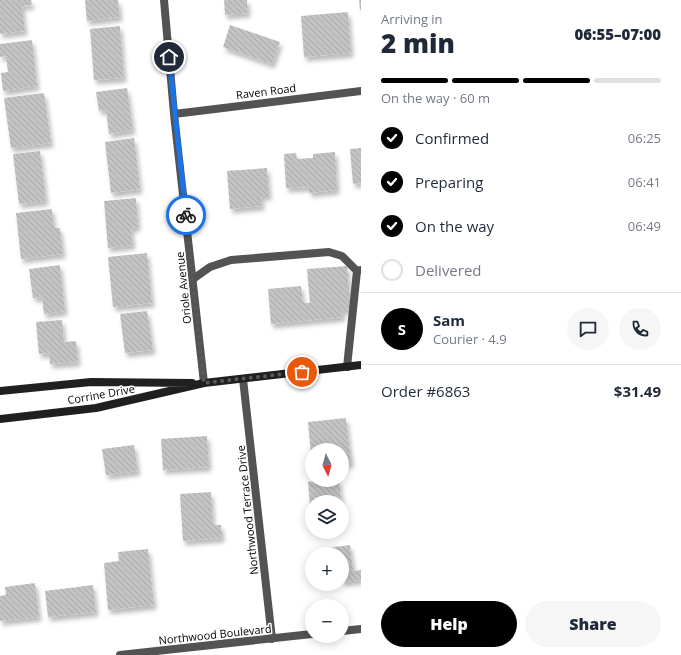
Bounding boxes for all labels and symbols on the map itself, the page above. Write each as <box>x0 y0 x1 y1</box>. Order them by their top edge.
pin <box>152 40 186 74</box>
street label: Raven Road <box>235 80 297 102</box>
courier <box>166 195 206 235</box>
street label: Oriole Avenue <box>172 251 194 325</box>
pin <box>285 355 319 389</box>
street label: Corrine Drive <box>66 381 136 407</box>
north arrow <box>305 443 349 487</box>
street label: Northwood Terrace Drive <box>233 445 261 575</box>
street label: Northwood Boulevard <box>158 621 272 647</box>

